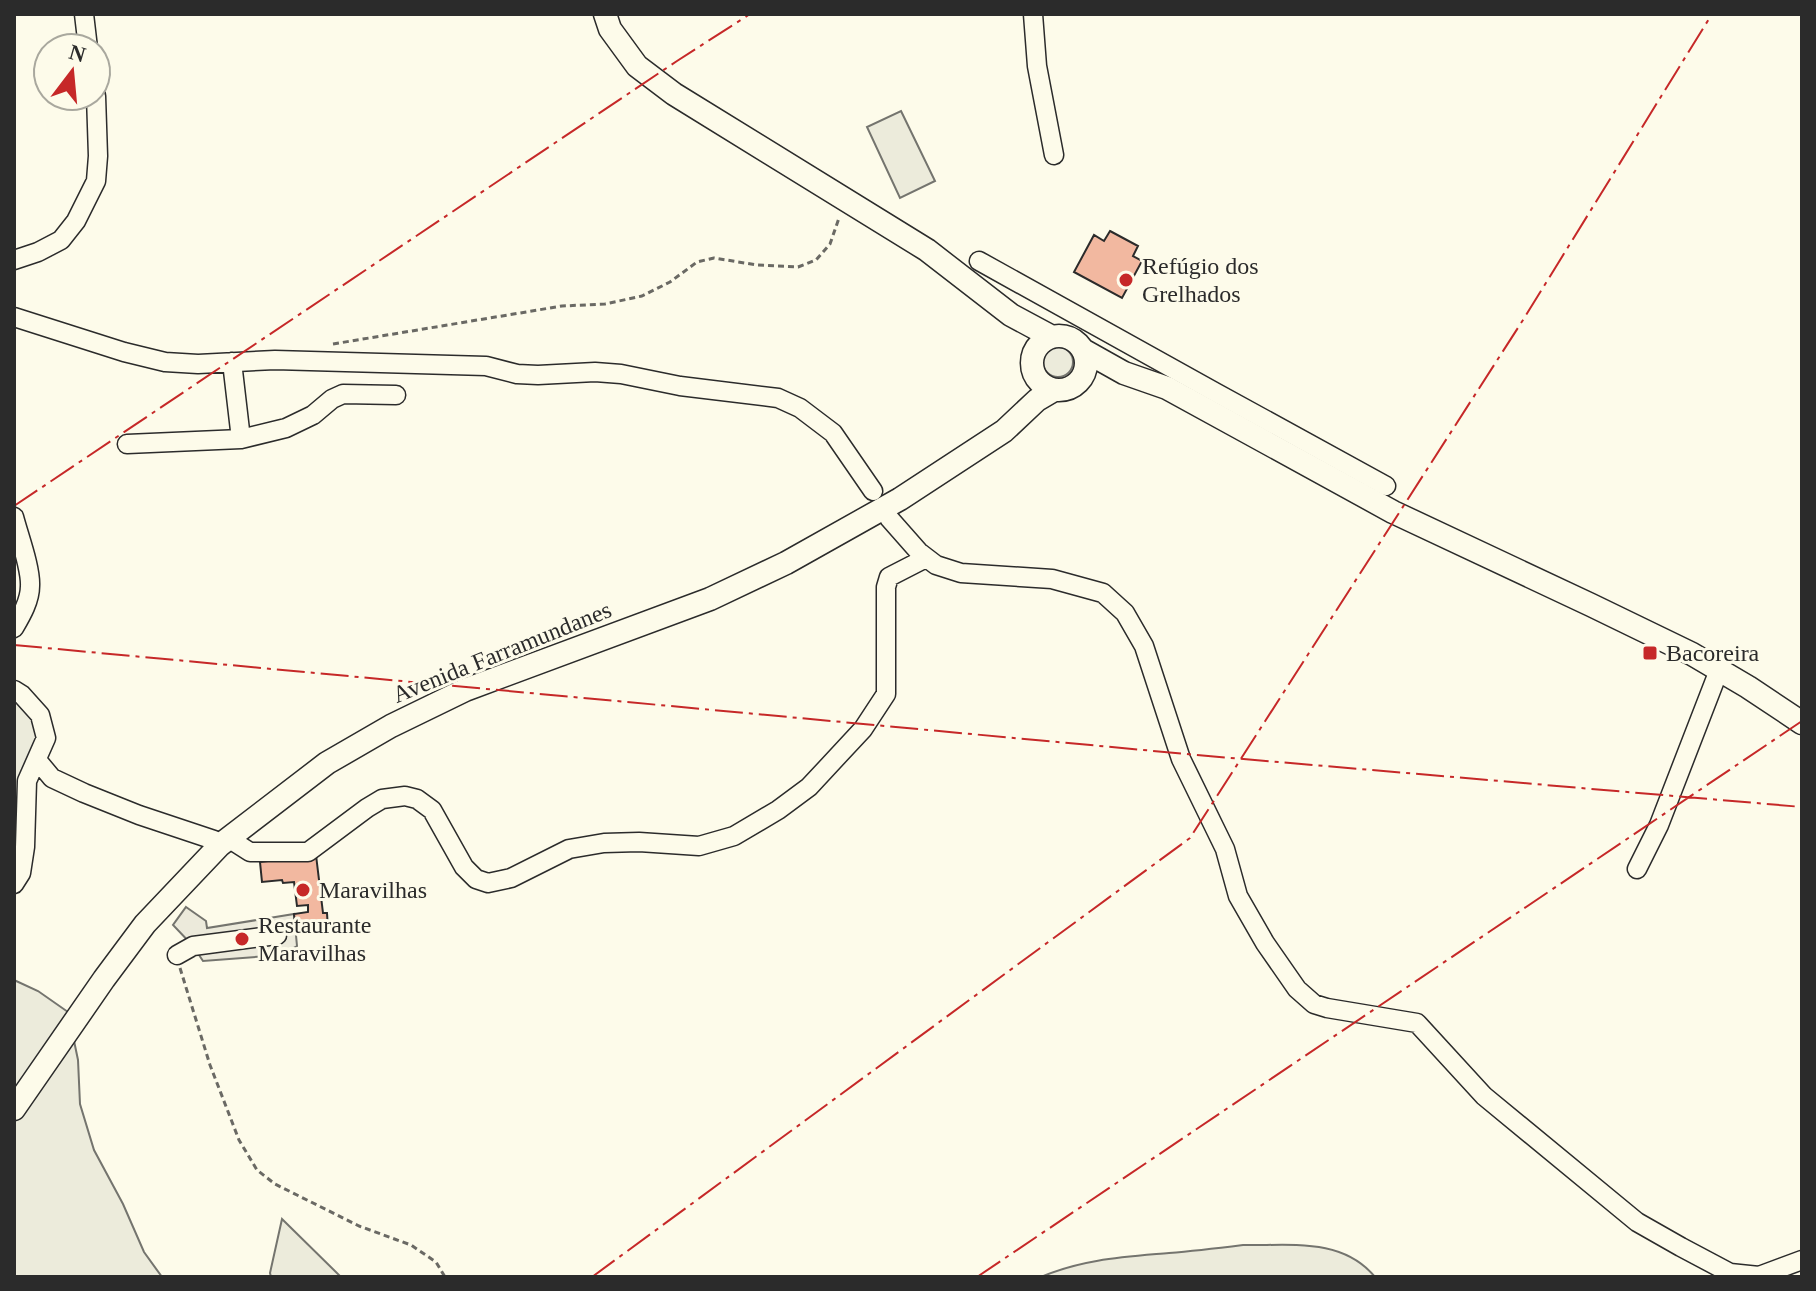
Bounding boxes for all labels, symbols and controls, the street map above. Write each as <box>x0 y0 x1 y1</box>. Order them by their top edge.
north arrow <box>32 32 112 112</box>
text: N <box>66 39 89 67</box>
place label: Refúgio dos Grelhados <box>1142 253 1259 307</box>
marker: Refúgio dos Grelhados <box>1117 271 1135 289</box>
street label: Avenida Farramundanes <box>389 596 615 708</box>
place label: Bacoreira <box>1666 640 1760 666</box>
marker: Bacoreira <box>1641 644 1659 662</box>
place label: Maravilhas <box>319 877 427 903</box>
marker: Maravilhas <box>294 881 312 899</box>
place label: Restaurante Maravilhas <box>258 912 371 966</box>
marker: Restaurante Maravilhas <box>233 930 251 948</box>

